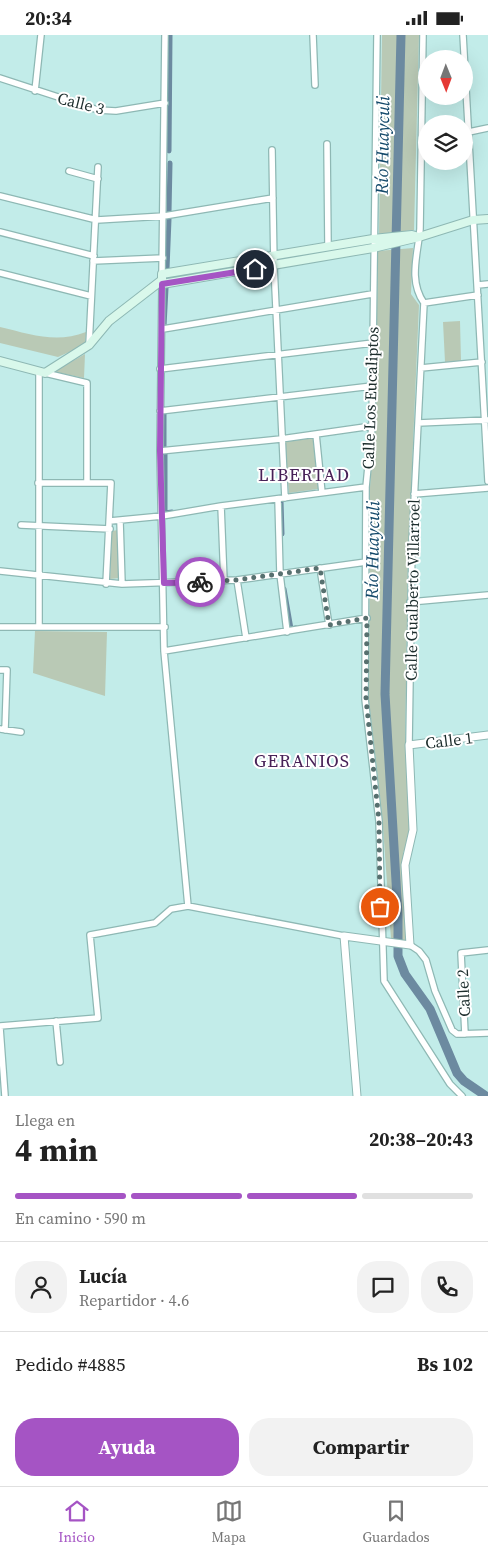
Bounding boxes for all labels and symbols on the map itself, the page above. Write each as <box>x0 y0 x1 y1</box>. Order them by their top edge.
north arrow <box>418 50 472 105</box>
street label: Calle 3 <box>55 87 107 119</box>
water label: Río Huayculi <box>369 95 395 196</box>
pin <box>234 248 276 290</box>
street label: Calle Los Eucaliptos <box>357 326 383 470</box>
district label: LIBERTAD <box>258 462 350 487</box>
street label: Calle Gualberto Villarroel <box>399 499 425 681</box>
water label: Río Huayculi <box>359 500 385 601</box>
courier <box>175 557 225 607</box>
street label: Calle 1 <box>424 726 474 754</box>
district label: GERANIOS <box>254 748 350 773</box>
pin <box>359 886 401 928</box>
street label: Calle 2 <box>451 969 475 1017</box>

